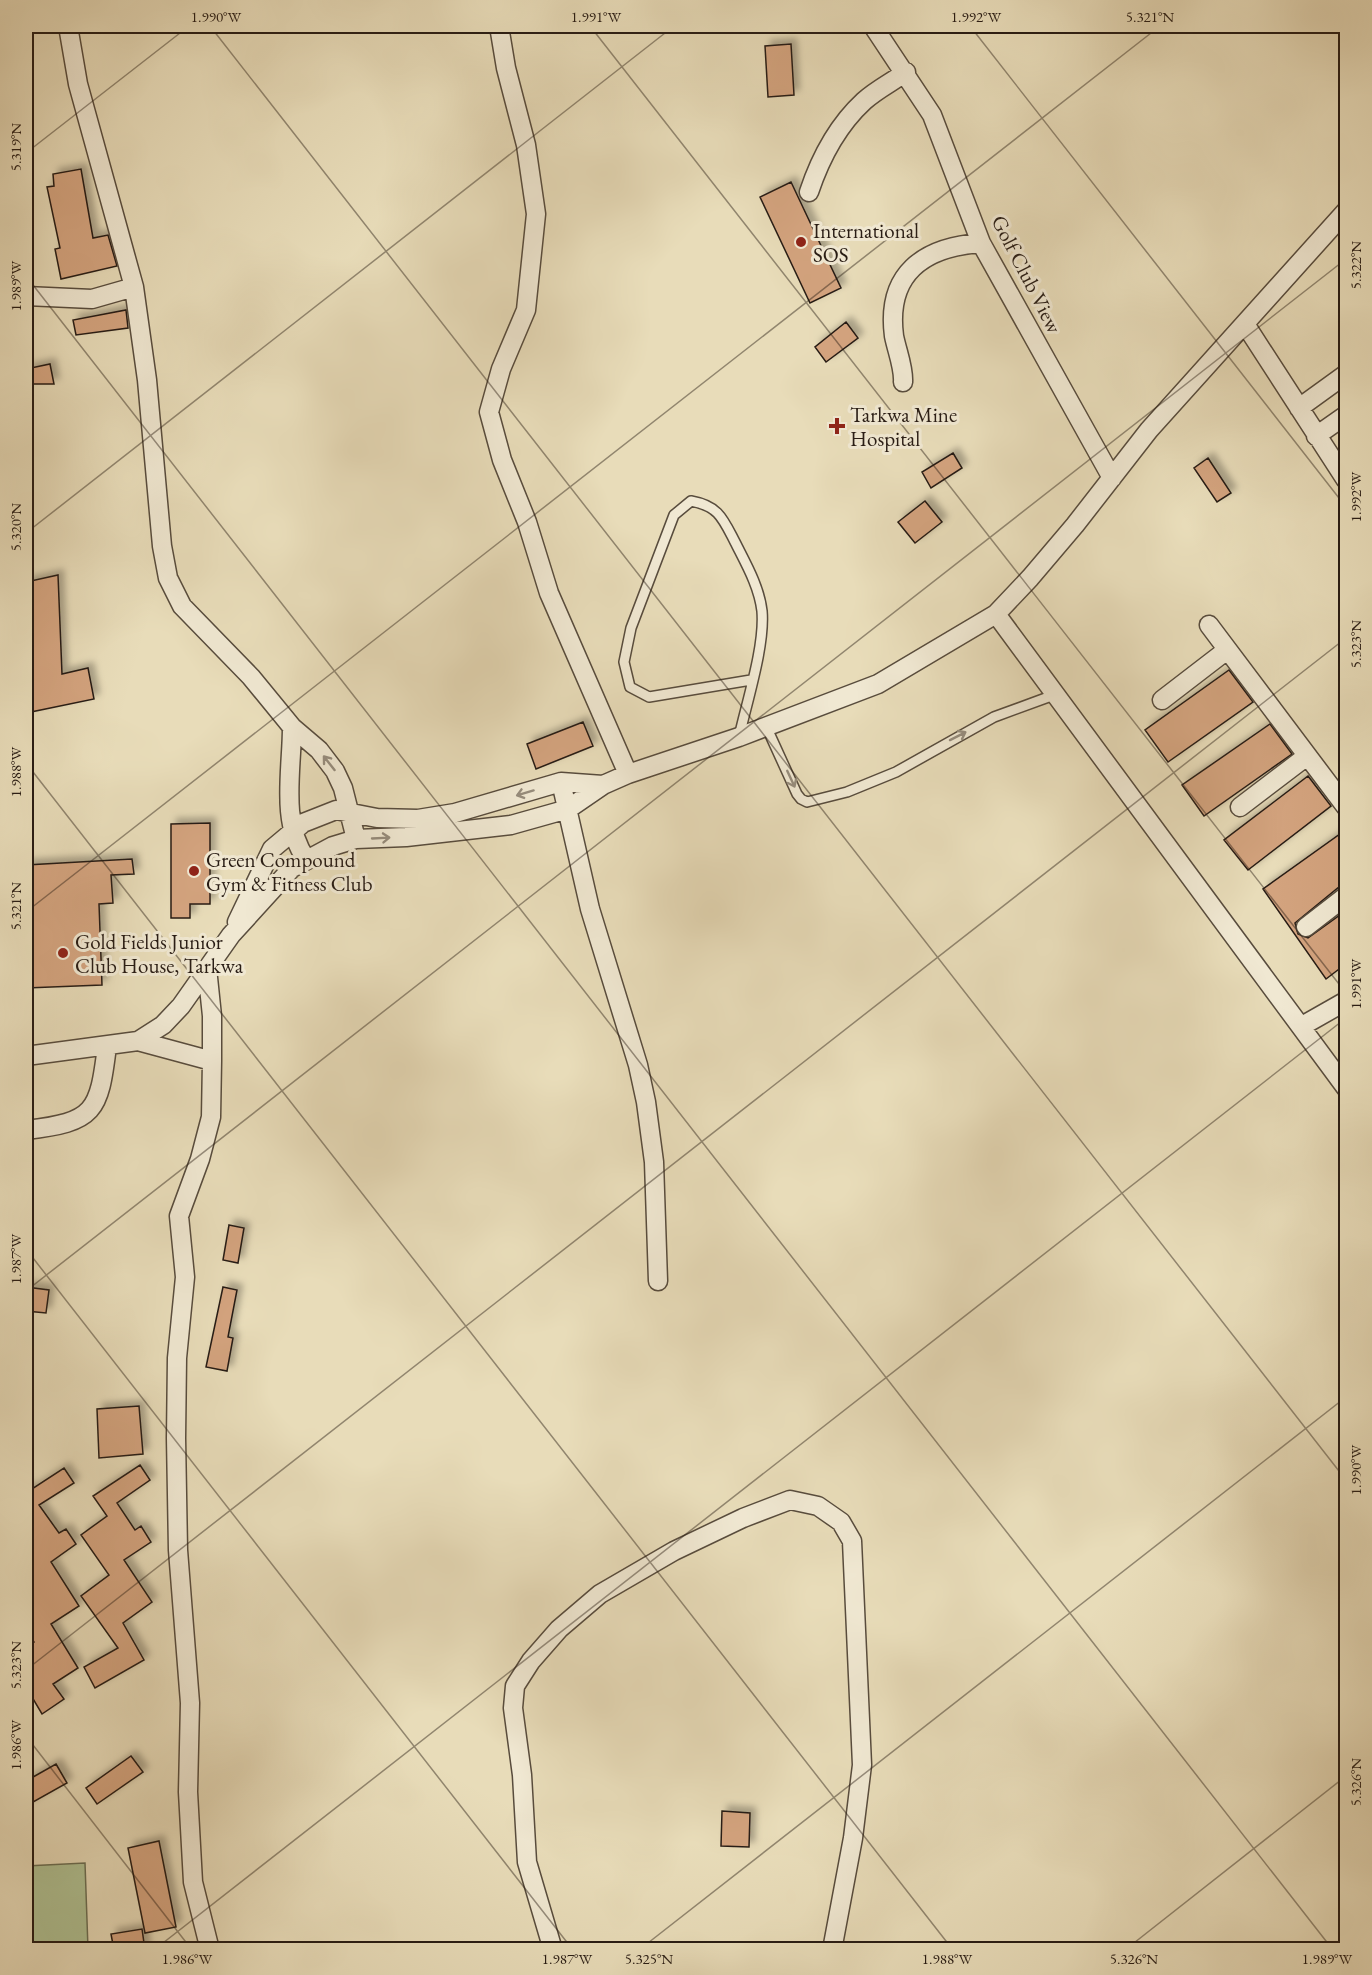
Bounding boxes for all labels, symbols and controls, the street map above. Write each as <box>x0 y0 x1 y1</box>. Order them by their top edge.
text: 1.990°W <box>191 7 241 26</box>
text: 1.991°W <box>571 7 621 26</box>
text: 1.992°W <box>951 7 1001 26</box>
text: 5.321°N <box>1126 7 1174 26</box>
text: 5.319°N <box>6 123 25 171</box>
street label: Golf Club View <box>986 211 1069 338</box>
place label: International SOS <box>813 217 919 268</box>
marker: International SOS <box>794 235 808 249</box>
text: 5.322°N <box>1346 241 1365 289</box>
text: 1.989°W <box>6 261 25 311</box>
place label: Tarkwa Mine Hospital <box>850 401 957 452</box>
marker: Tarkwa Mine Hospital <box>828 417 846 435</box>
text: 1.992°W <box>1346 472 1365 522</box>
text: 5.320°N <box>6 503 25 551</box>
text: 5.323°N <box>1346 620 1365 668</box>
one-way arrow <box>948 729 966 741</box>
text: 1.988°W <box>6 747 25 797</box>
one-way arrow <box>323 755 336 771</box>
one-way arrow <box>785 770 797 788</box>
one-way arrow <box>516 788 535 799</box>
one-way arrow <box>370 832 390 843</box>
place label: Green Compound Gym & Fitness Club <box>206 846 373 897</box>
marker: Green Compound Gym & Fitness Club <box>187 864 201 878</box>
text: 5.321°N <box>6 882 25 930</box>
place label: Gold Fields Junior Club House, Tarkwa <box>75 928 244 979</box>
marker: Gold Fields Junior Club House, Tarkwa <box>56 946 70 960</box>
text: 1.991°W <box>1346 959 1365 1009</box>
text: 1.987°W <box>6 1234 25 1284</box>
text: 1.990°W <box>1346 1445 1365 1495</box>
text: 5.323°N <box>6 1641 25 1689</box>
text: 1.986°W <box>6 1720 25 1770</box>
text: 5.326°N <box>1346 1758 1365 1806</box>
text: 1.986°W <box>162 1949 212 1968</box>
text: 1.987°W <box>542 1949 592 1968</box>
text: 5.325°N <box>625 1949 673 1968</box>
text: 1.988°W <box>922 1949 972 1968</box>
text: 5.326°N <box>1110 1949 1158 1968</box>
text: 1.989°W <box>1302 1949 1352 1968</box>

